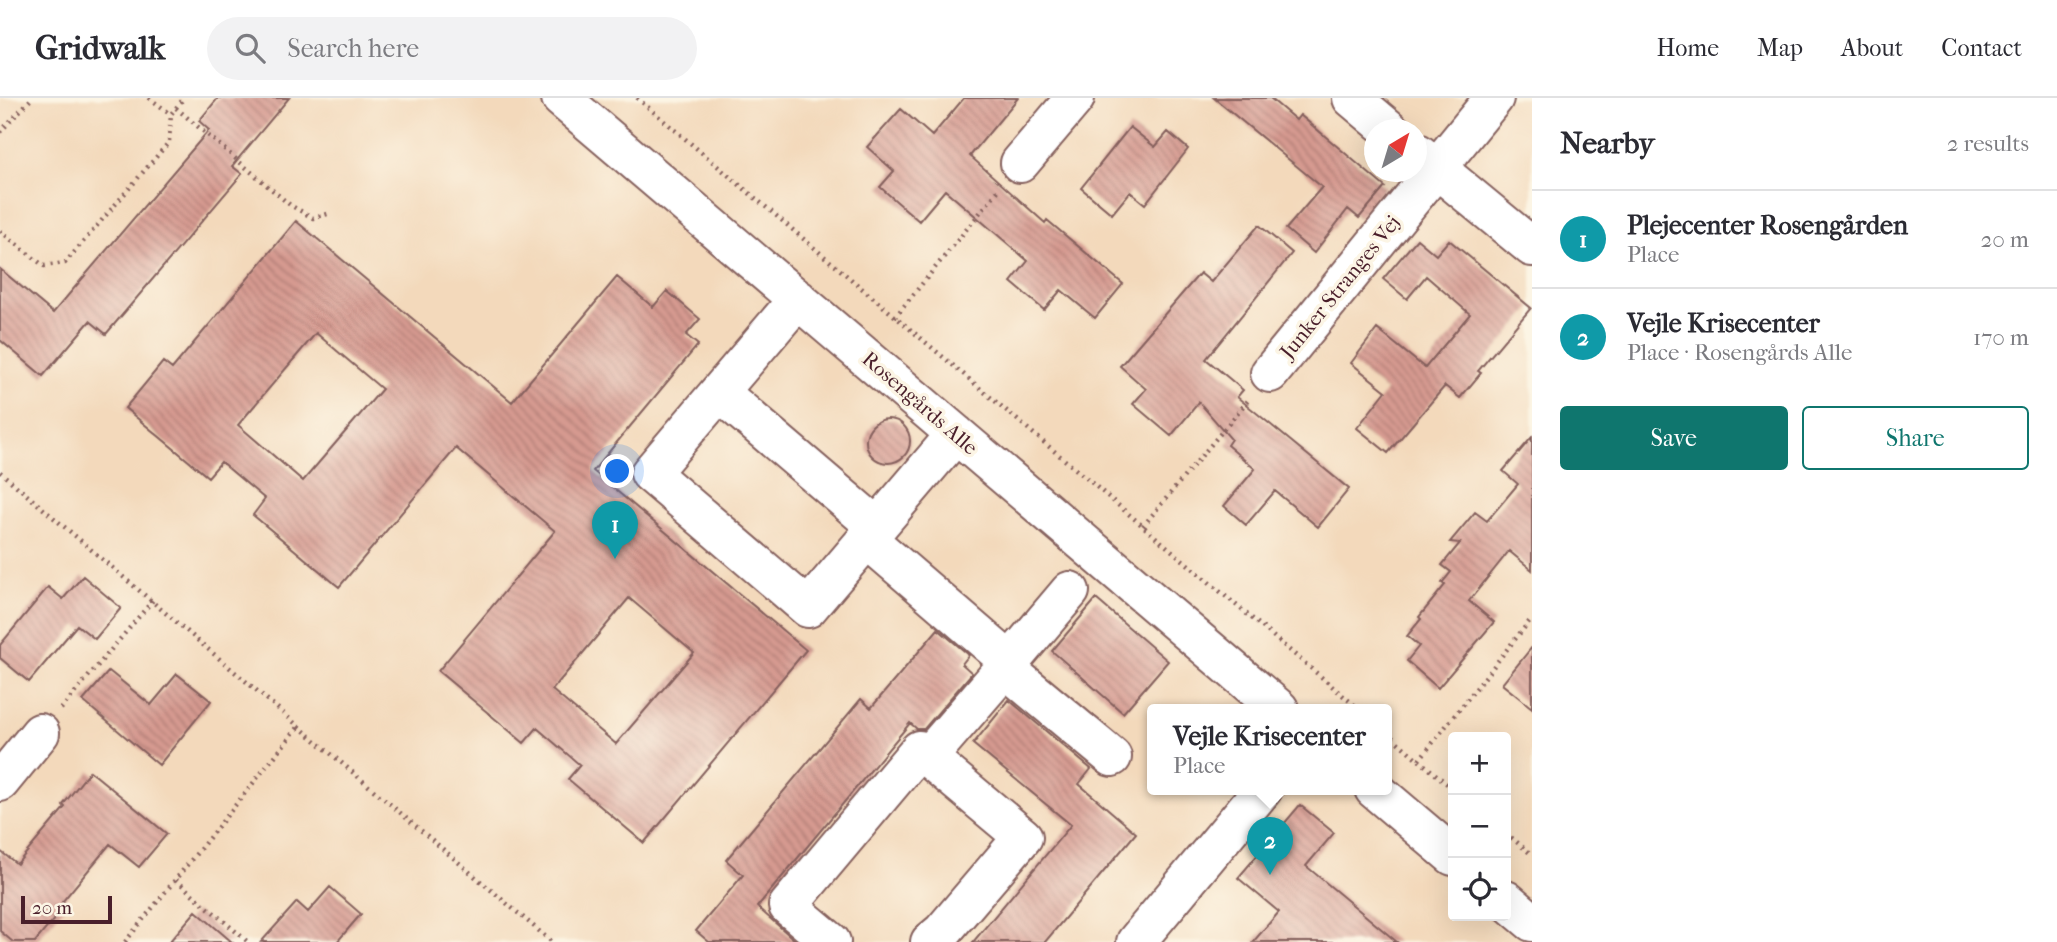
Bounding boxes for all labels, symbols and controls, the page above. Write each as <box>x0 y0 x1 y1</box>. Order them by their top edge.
search box <box>207 17 697 80</box>
text: Gridwalk <box>35 29 165 68</box>
icon: search <box>231 29 269 67</box>
text: Search here <box>287 33 419 64</box>
text: Home <box>1657 34 1719 62</box>
text: Map <box>1757 34 1803 62</box>
text: About <box>1841 34 1903 62</box>
text: Contact <box>1941 34 2022 62</box>
north arrow <box>1364 119 1427 182</box>
text: Nearby <box>1560 126 1655 161</box>
text: 2 results <box>1947 130 2029 157</box>
text: Plejecenter Rosengården <box>1627 210 1908 241</box>
street label: Junker Stranges Vej <box>1274 211 1405 365</box>
text: 1 <box>1579 226 1587 253</box>
text: 20 m <box>1980 226 2029 253</box>
text: Place <box>1627 241 1679 268</box>
text: Vejle Krisecenter <box>1627 308 1820 339</box>
text: 2 <box>1577 324 1589 351</box>
text: 170 m <box>1973 324 2029 351</box>
text: Place · Rosengårds Alle <box>1627 339 1852 366</box>
street label: Rosengårds Alle <box>858 346 982 460</box>
button: Save <box>1560 406 1788 470</box>
button: Share <box>1802 406 2029 470</box>
your location <box>600 454 634 488</box>
pin: 1 <box>592 501 638 559</box>
popup <box>1147 704 1392 795</box>
text: Vejle Krisecenter <box>1173 721 1366 752</box>
map controls <box>1448 732 1511 921</box>
button: + <box>1448 732 1511 795</box>
text: Place <box>1173 752 1226 779</box>
button: − <box>1448 795 1511 858</box>
pin: 2 <box>1247 817 1293 875</box>
button: locate <box>1448 858 1511 921</box>
scale bar <box>21 893 112 925</box>
text: 20 m <box>32 897 72 919</box>

